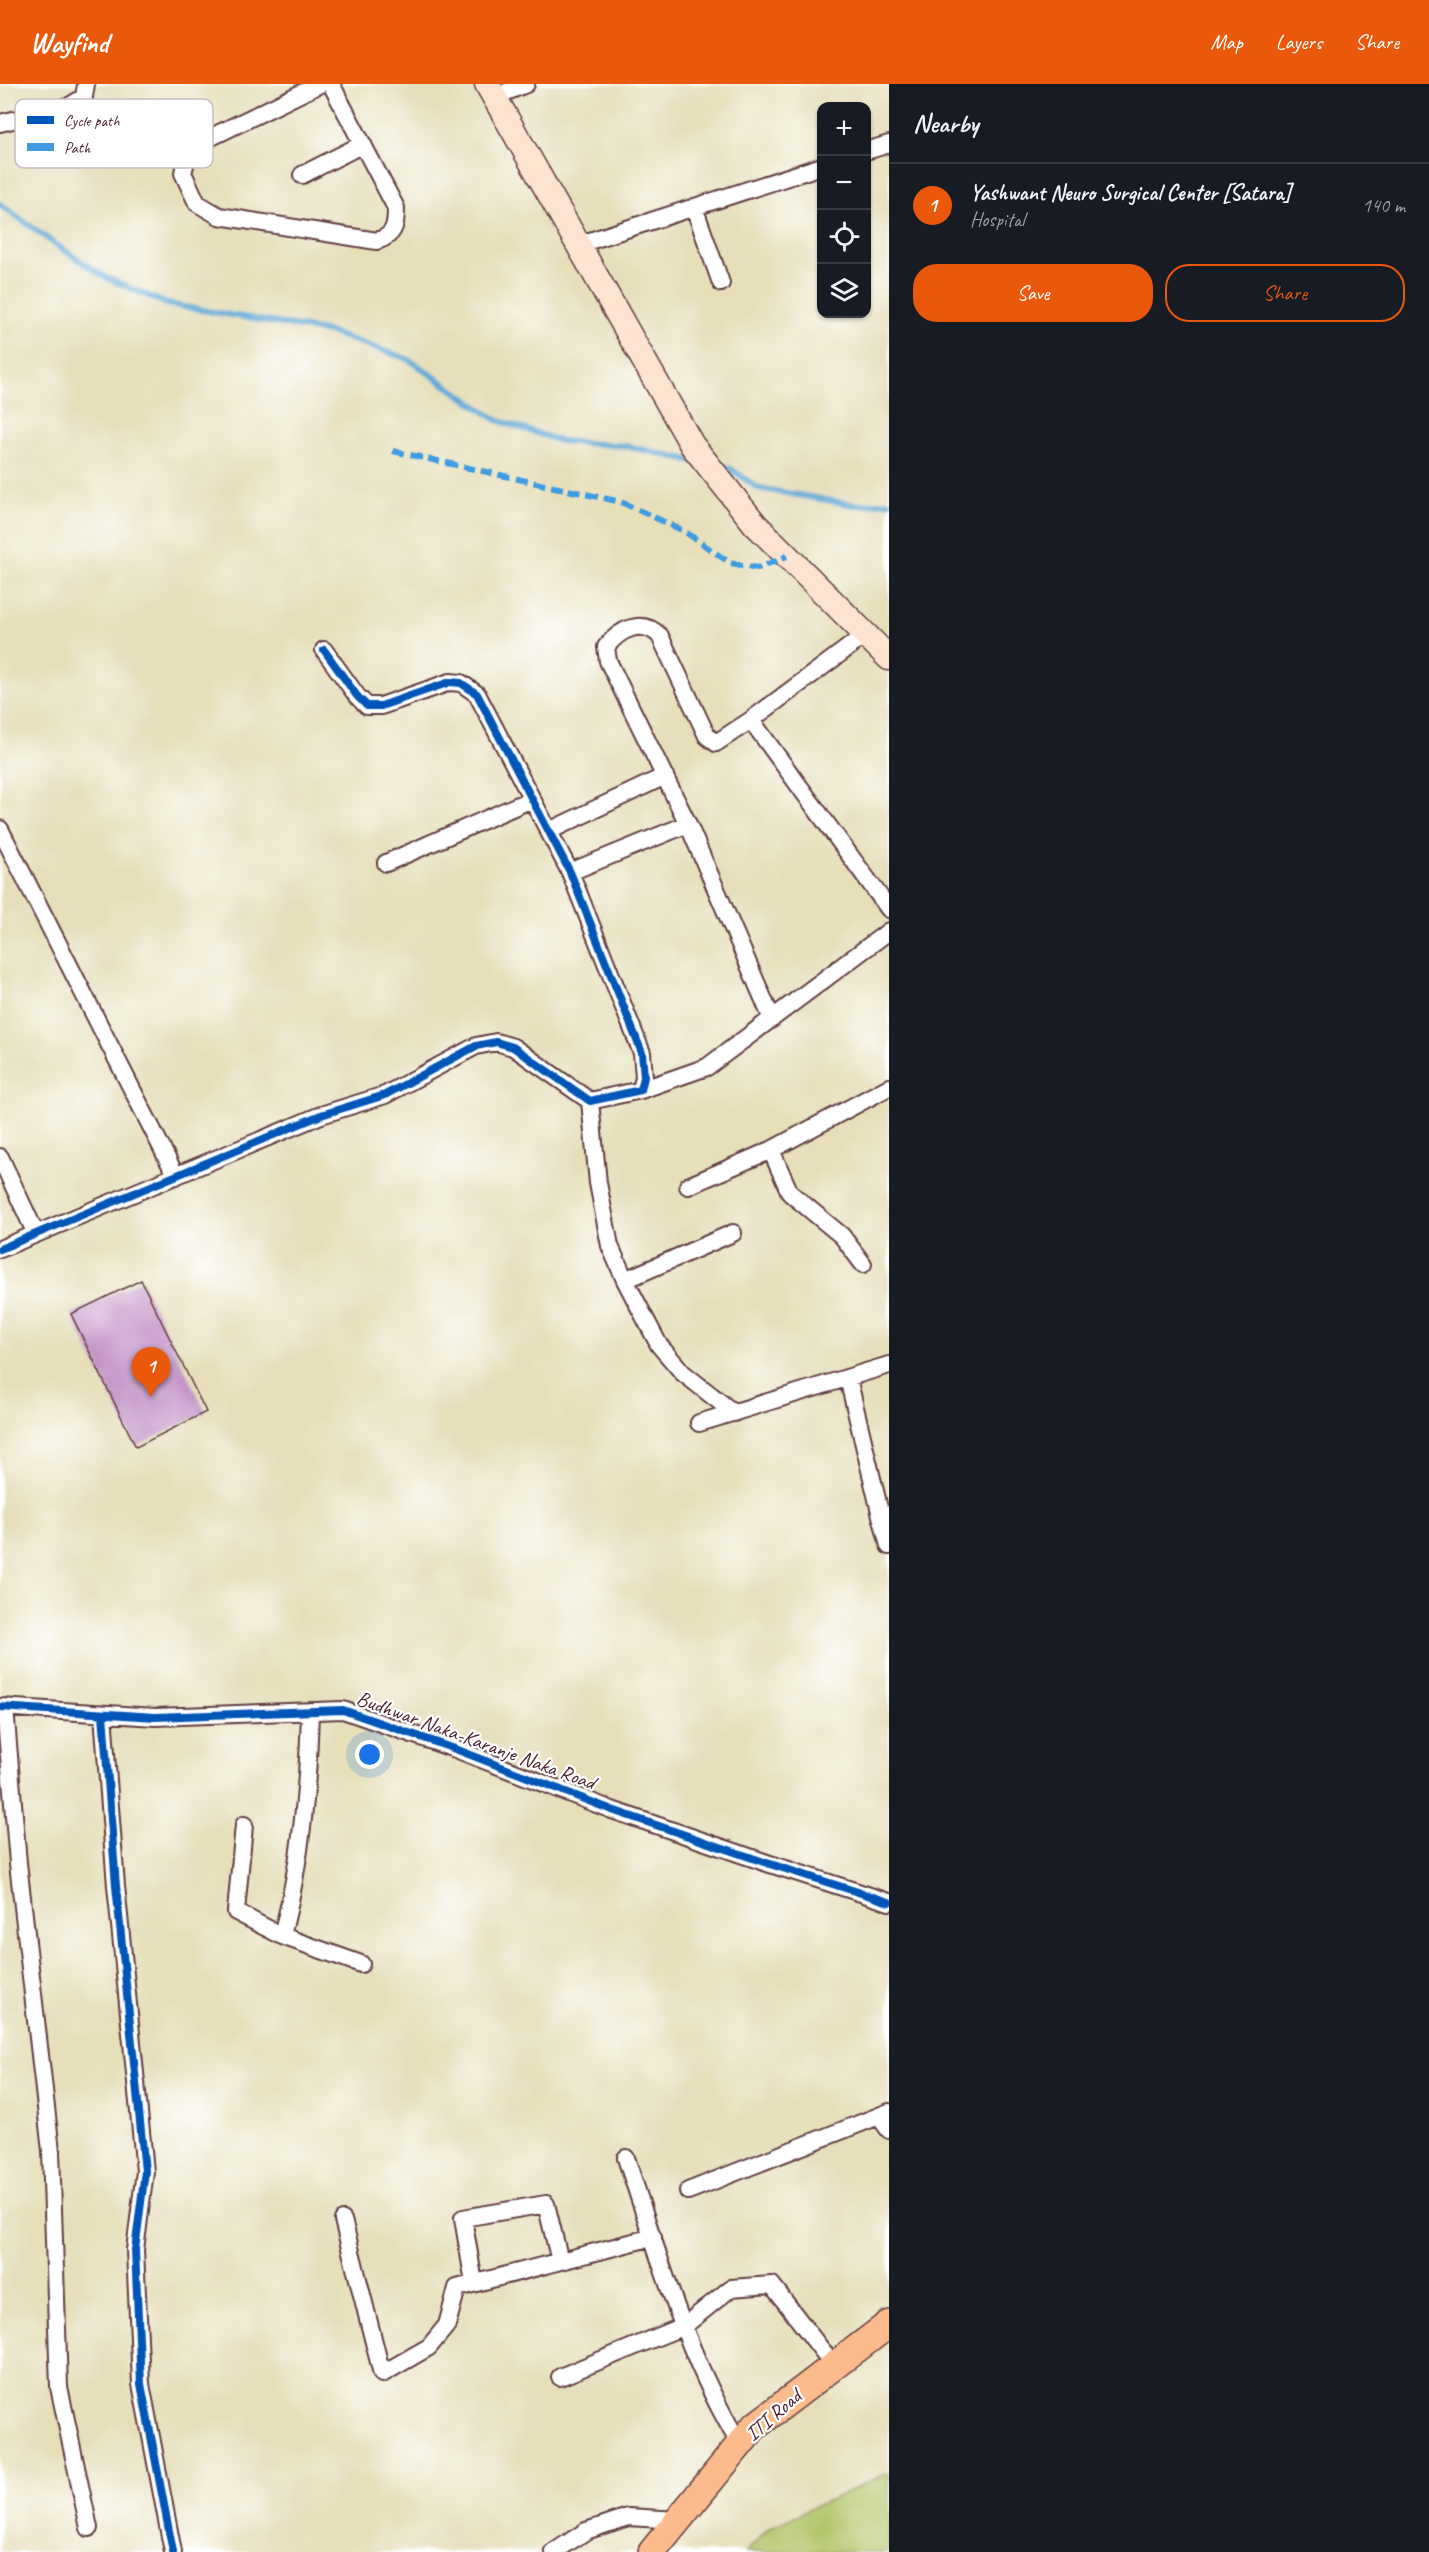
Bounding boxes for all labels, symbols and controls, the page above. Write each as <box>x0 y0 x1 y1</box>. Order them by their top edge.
text: Wayfind <box>30 25 109 60</box>
text: Map <box>1210 29 1243 55</box>
text: Layers <box>1276 29 1322 55</box>
text: Share <box>1355 29 1399 55</box>
legend <box>15 99 213 168</box>
map controls <box>817 102 871 318</box>
button: + <box>817 102 871 156</box>
text: Nearby <box>913 107 978 140</box>
text: Cycle path <box>64 111 120 131</box>
text: Path <box>64 138 91 158</box>
button: − <box>817 156 871 210</box>
text: Yashwant Neuro Surgical Center [Satara] <box>970 179 1291 207</box>
text: 1 <box>928 193 937 218</box>
text: 140 m <box>1362 193 1405 218</box>
text: Hospital <box>970 207 1025 232</box>
button: locate <box>817 210 871 264</box>
button: layers <box>817 264 871 318</box>
button: Save <box>913 264 1153 322</box>
button: Share <box>1165 264 1405 322</box>
pin: 1 <box>132 1348 170 1397</box>
street label: Budhwar Naka-Karanje Naka Road <box>353 1685 602 1797</box>
your location <box>355 1740 384 1769</box>
street label: ITI Road <box>740 2381 809 2446</box>

